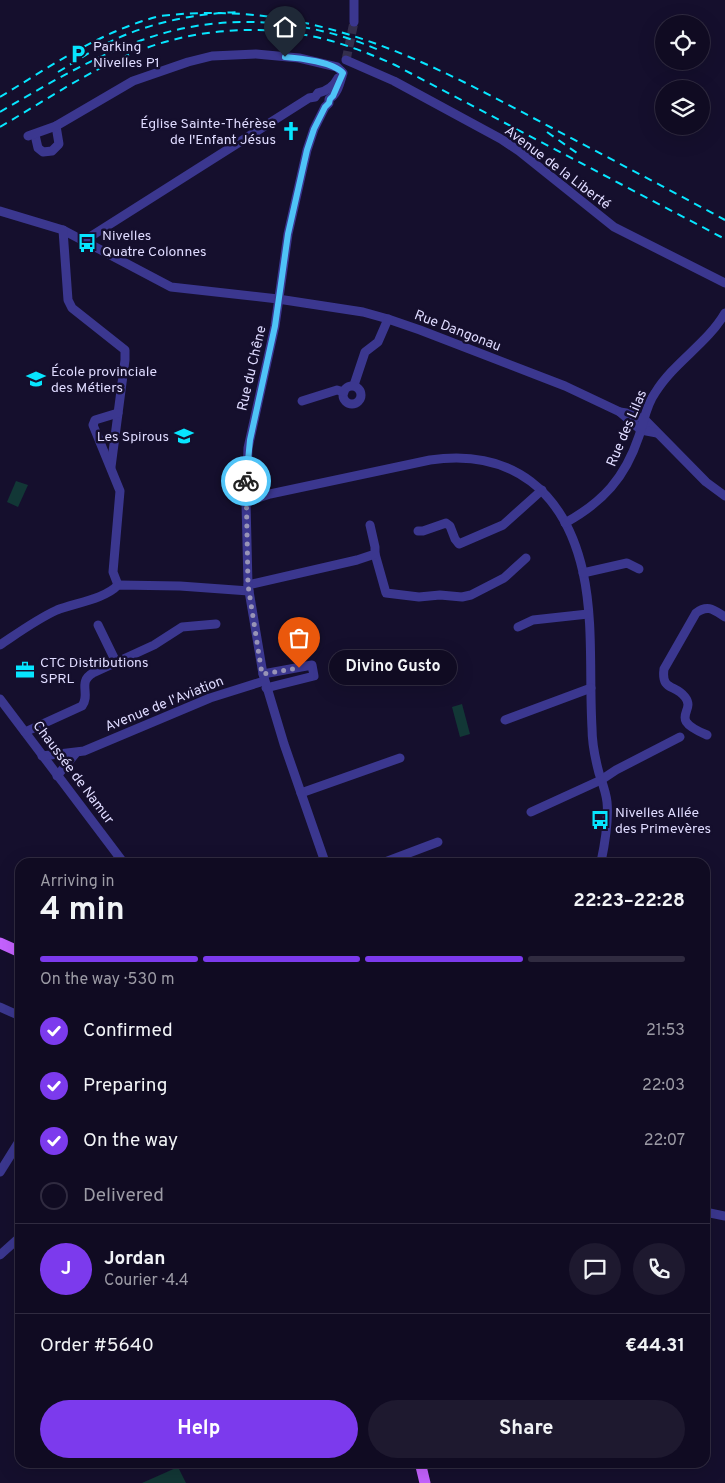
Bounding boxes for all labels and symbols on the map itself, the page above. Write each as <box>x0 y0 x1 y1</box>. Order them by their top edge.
pin <box>264 6 306 57</box>
place label: Parking Nivelles P1 <box>93 39 160 72</box>
parking icon: Parking Nivelles P1 <box>67 43 89 65</box>
place label: Église Sainte-Thérèse de l'Enfant Jésus <box>140 115 276 149</box>
church icon: Église Sainte-Thérèse de l'Enfant Jésus <box>280 120 302 142</box>
street label: Avenue de la Liberté <box>501 123 614 214</box>
place label: Nivelles Quatre Colonnes <box>102 228 206 261</box>
bus stop icon: Nivelles Quatre Colonnes <box>76 232 98 254</box>
street label: Rue Dangonau <box>412 307 503 356</box>
street label: Rue du Chêne <box>234 324 271 413</box>
place label: École provinciale des Métiers <box>51 363 157 397</box>
school or university icon: École provinciale des Métiers <box>25 368 47 390</box>
street label: Rue des Lilas <box>604 388 651 470</box>
school or university icon: Les Spirous <box>173 425 195 447</box>
place label: Les Spirous <box>97 429 169 446</box>
courier <box>221 456 271 506</box>
pin <box>278 617 320 668</box>
callout: Divino Gusto <box>329 650 456 686</box>
place label: CTC Distributions SPRL <box>40 655 149 688</box>
office icon: CTC Distributions SPRL <box>14 659 36 681</box>
street label: Avenue de l'Aviation <box>103 673 226 736</box>
street label: Chaussée de Namur <box>29 718 117 828</box>
place label: Nivelles Allée des Primevères <box>615 805 711 838</box>
bus stop icon: Nivelles Allée des Primevères <box>589 809 611 831</box>

